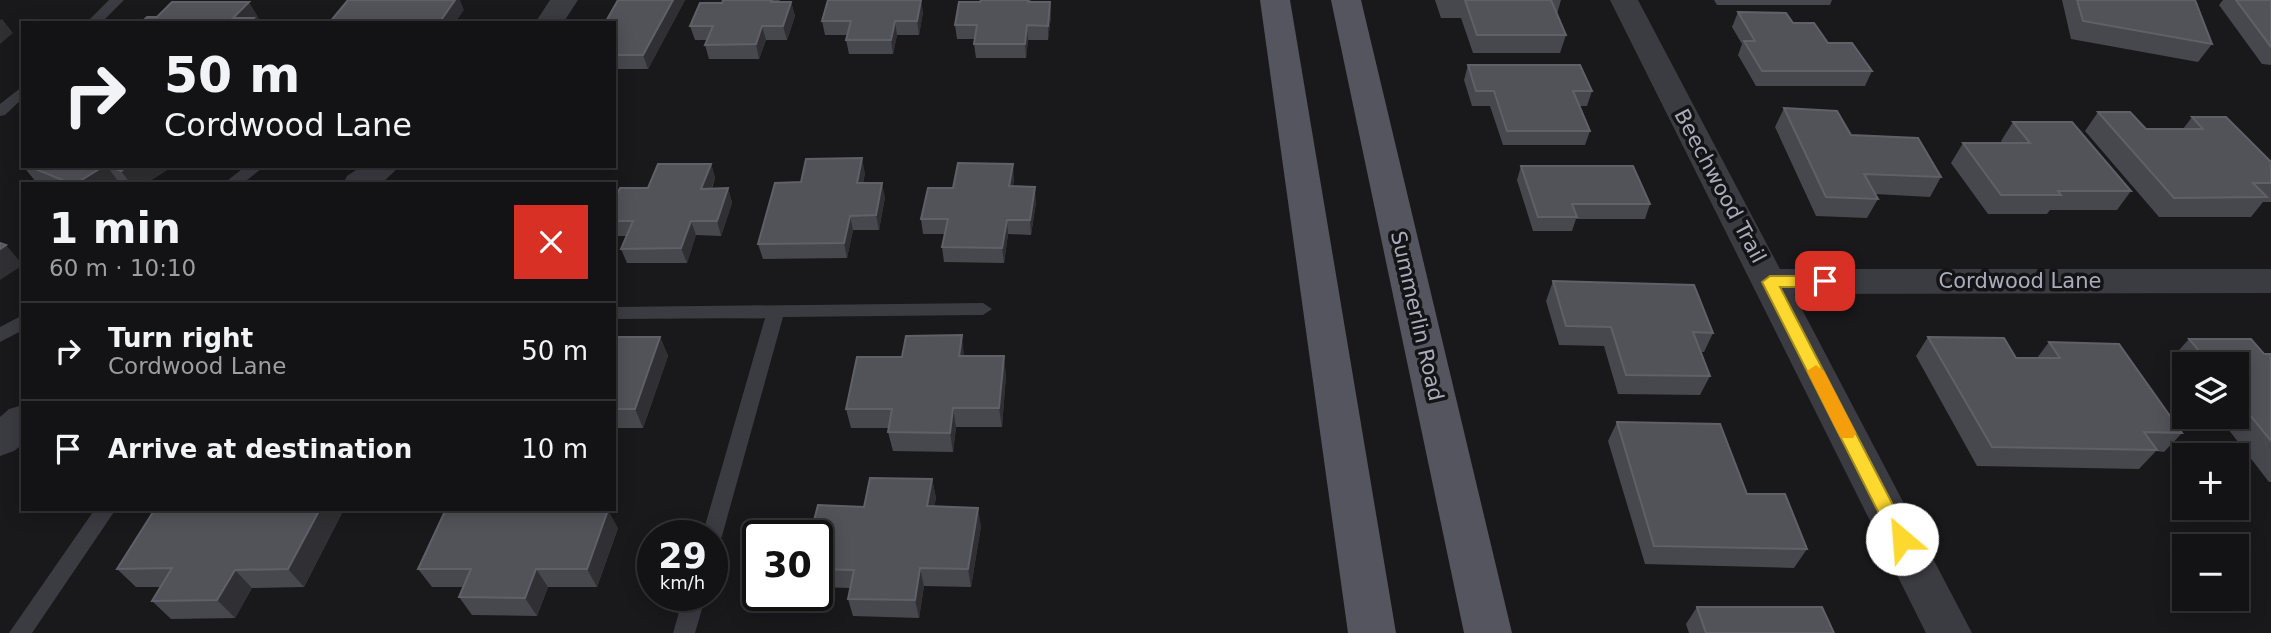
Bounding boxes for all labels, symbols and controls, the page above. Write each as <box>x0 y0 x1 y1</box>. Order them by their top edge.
text: 50 m <box>164 47 300 104</box>
icon: right <box>49 49 140 140</box>
street label: Beechwood Trail <box>1669 105 1771 267</box>
text: Cordwood Lane <box>164 106 412 144</box>
text: 1 min <box>49 204 181 253</box>
button: close <box>514 205 588 279</box>
street label: Summerlin Road <box>1386 229 1448 403</box>
pin <box>1795 251 1855 311</box>
text: 60 m · 10:10 <box>49 255 196 281</box>
icon: arrive <box>1806 262 1844 300</box>
street label: Cordwood Lane <box>1939 269 2101 293</box>
text: Turn right <box>108 323 253 353</box>
icon: right <box>49 332 87 370</box>
text: 50 m <box>521 336 588 366</box>
map controls <box>2172 352 2249 611</box>
button: layers <box>2172 352 2249 429</box>
text: Cordwood Lane <box>108 353 286 379</box>
icon: arrive <box>49 430 87 468</box>
text: Arrive at destination <box>108 434 412 464</box>
text: 10 m <box>521 434 588 464</box>
button: + <box>2172 443 2249 520</box>
position arrow <box>1865 502 1939 576</box>
speed limit sign: 30 <box>742 520 833 611</box>
button: − <box>2172 534 2249 611</box>
text: 29 <box>658 536 707 576</box>
text: km/h <box>660 572 705 593</box>

